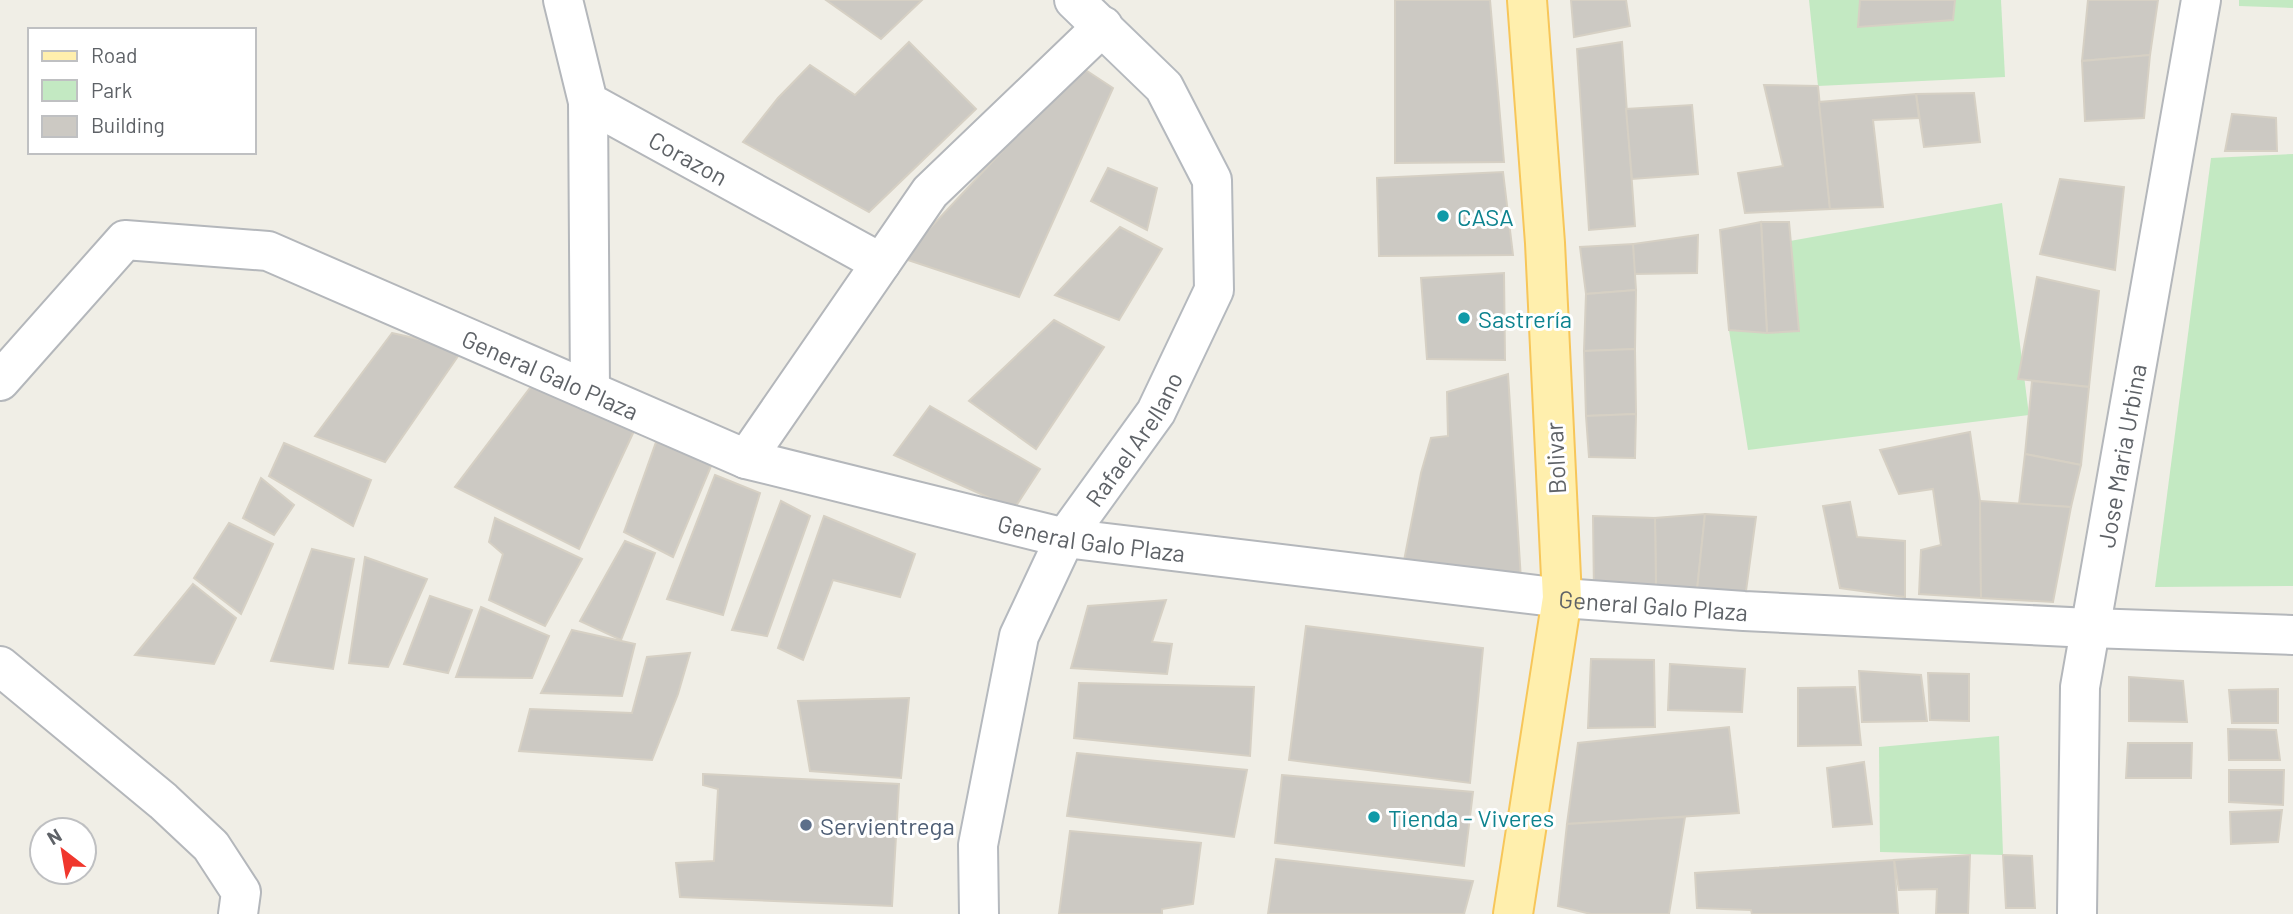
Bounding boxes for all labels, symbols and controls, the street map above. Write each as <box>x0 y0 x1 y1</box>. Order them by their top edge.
legend <box>28 28 256 154</box>
text: Road <box>91 42 137 67</box>
text: Park <box>91 77 132 102</box>
text: Building <box>91 112 165 137</box>
street label: Corazon <box>644 124 733 191</box>
place label: CASA <box>1457 202 1514 231</box>
marker: CASA <box>1435 208 1451 224</box>
place label: Sastrería <box>1478 304 1572 333</box>
marker: Sastrería <box>1456 310 1472 326</box>
street label: General Galo Plaza <box>458 323 643 425</box>
street label: Jose Maria Urbina <box>2090 361 2151 550</box>
street label: Rafael Arellano <box>1078 367 1188 512</box>
street label: Bolivar <box>1539 421 1571 495</box>
street label: General Galo Plaza <box>995 507 1187 567</box>
street label: General Galo Plaza <box>1558 583 1749 626</box>
place label: Tienda - Viveres <box>1388 803 1554 832</box>
marker: Tienda - Viveres <box>1366 809 1382 825</box>
place label: Servientrega <box>820 811 955 840</box>
north arrow <box>28 816 98 886</box>
marker: Servientrega <box>798 817 814 833</box>
text: N <box>43 823 65 849</box>

